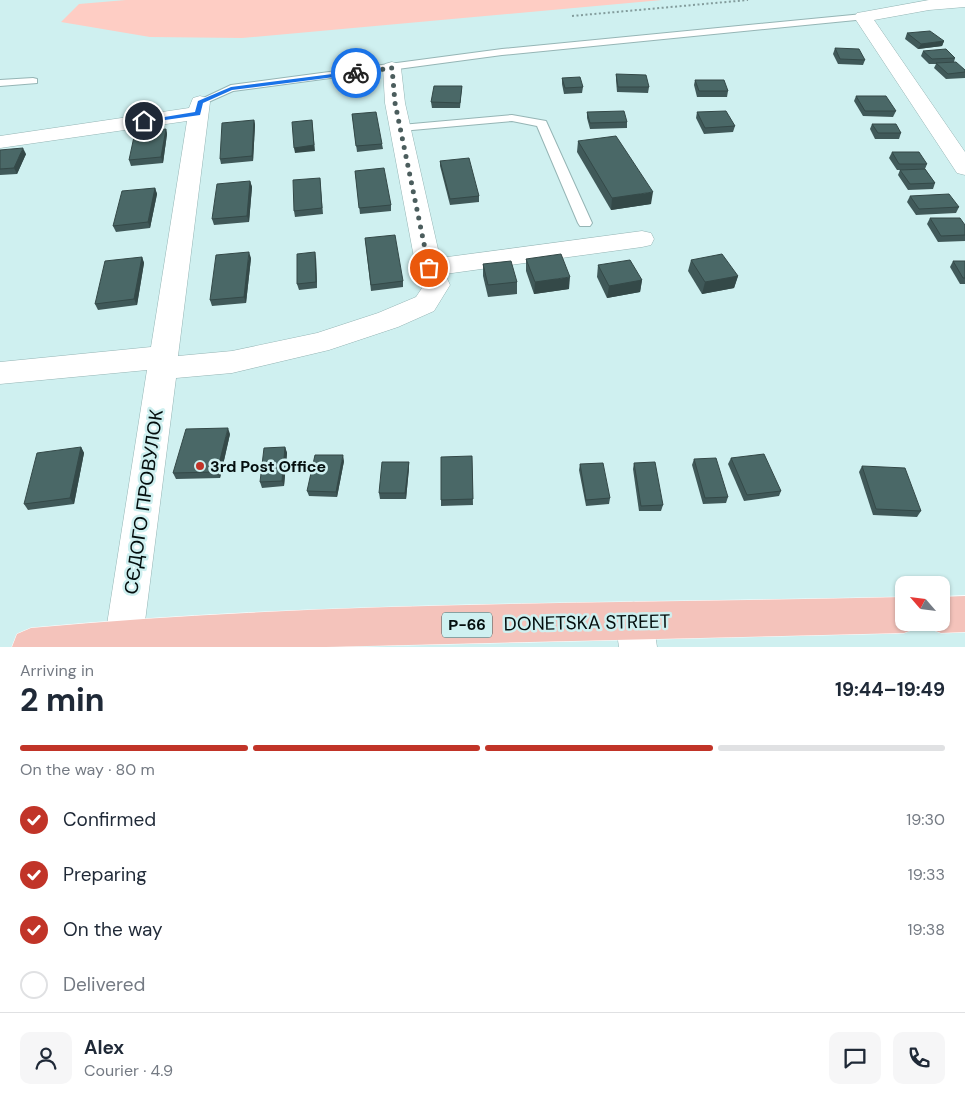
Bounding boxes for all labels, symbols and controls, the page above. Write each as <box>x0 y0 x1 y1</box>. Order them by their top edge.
courier <box>331 48 381 98</box>
icon: bike <box>342 59 370 87</box>
pin <box>123 100 165 142</box>
icon: home <box>130 107 158 135</box>
pin <box>408 247 450 289</box>
icon: bag <box>415 254 443 282</box>
street label: СЄДОГО ПРОВУЛОК <box>118 408 169 596</box>
place label: 3rd Post Office <box>210 456 326 477</box>
marker: 3rd Post Office <box>194 460 206 472</box>
north arrow <box>895 576 950 631</box>
map controls <box>895 576 950 631</box>
street label: DONETSKA STREET <box>504 609 671 636</box>
road number: Р-66 <box>442 612 492 638</box>
text: Arriving in <box>20 660 94 681</box>
text: 19:44–19:49 <box>835 677 945 702</box>
text: 2 min <box>20 679 105 721</box>
text: On the way · 80 m <box>20 759 155 780</box>
icon: check <box>20 806 48 834</box>
text: Confirmed <box>63 807 156 832</box>
text: 19:30 <box>906 809 945 830</box>
icon: check <box>20 861 48 889</box>
text: Preparing <box>63 862 147 887</box>
text: 19:33 <box>908 864 945 885</box>
icon: check <box>20 916 48 944</box>
text: On the way <box>63 917 163 942</box>
text: 19:38 <box>908 919 945 940</box>
text: Delivered <box>63 972 145 997</box>
button: person <box>20 1032 72 1084</box>
button: chat <box>829 1032 881 1084</box>
button: phone <box>893 1032 945 1084</box>
text: Alex <box>84 1035 124 1060</box>
text: Courier · 4.9 <box>84 1060 173 1081</box>

